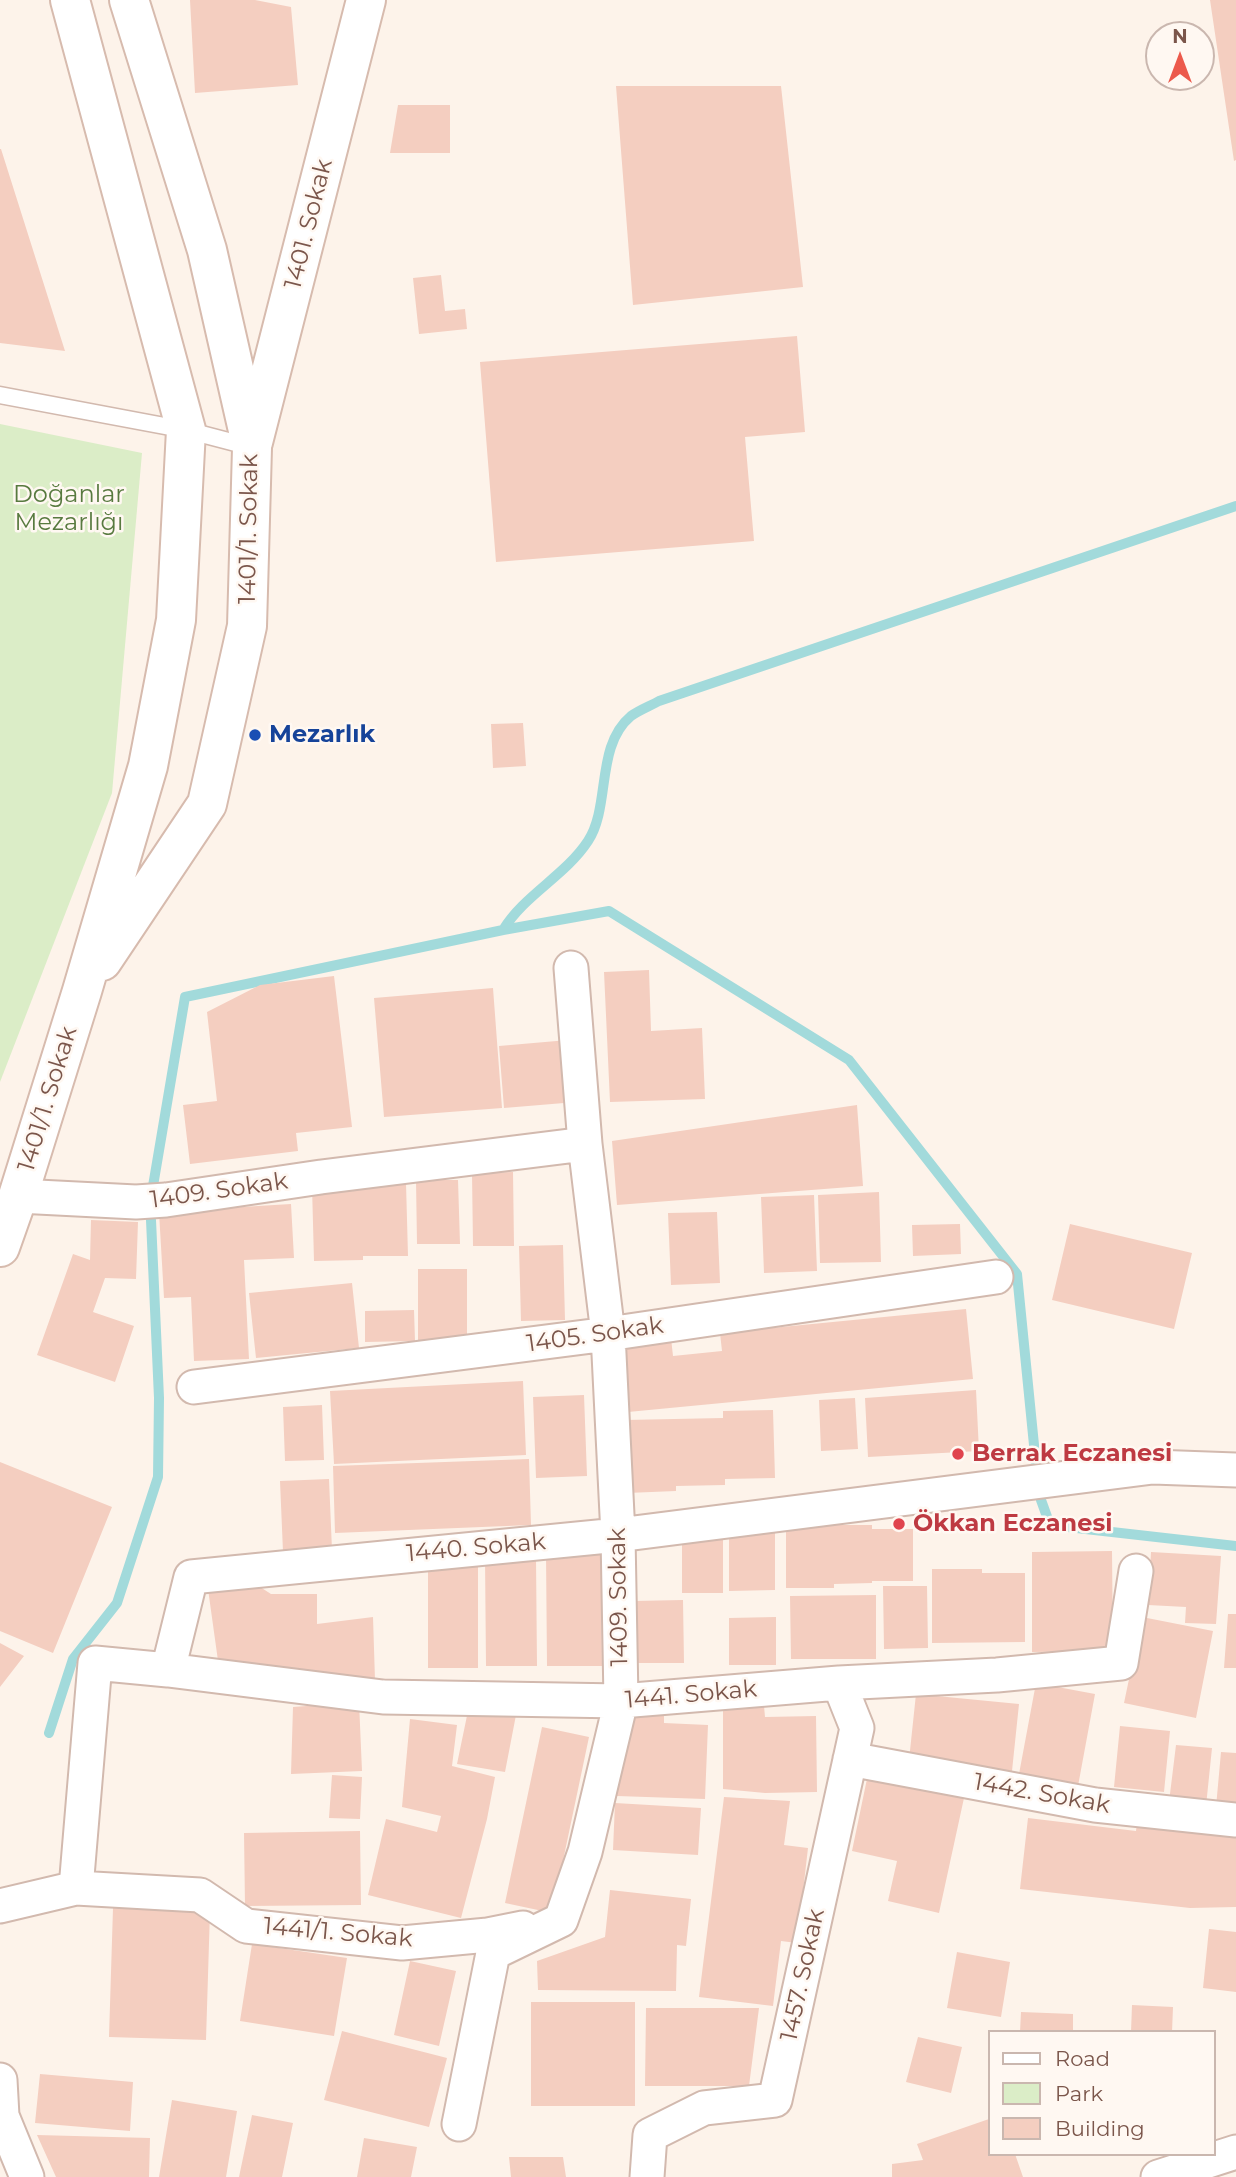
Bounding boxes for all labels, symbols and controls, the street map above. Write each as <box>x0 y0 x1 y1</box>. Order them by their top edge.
north arrow <box>1145 21 1215 91</box>
text: N <box>1172 25 1188 48</box>
street label: 1401. Sokak <box>279 156 339 292</box>
street label: 1401/1. Sokak <box>233 454 265 604</box>
park label: Doğanlar Mezarlığı <box>13 481 125 537</box>
place label: Mezarlık <box>269 721 375 749</box>
marker: Mezarlık <box>247 727 263 743</box>
street label: 1401/1. Sokak <box>12 1023 84 1175</box>
street label: 1409. Sokak <box>148 1167 290 1215</box>
street label: 1405. Sokak <box>525 1311 665 1359</box>
place label: Berrak Eczanesi <box>972 1440 1172 1468</box>
marker: Berrak Eczanesi <box>950 1446 966 1462</box>
place label: Ökkan Eczanesi <box>913 1510 1112 1538</box>
marker: Ökkan Eczanesi <box>891 1516 907 1532</box>
street label: 1409. Sokak <box>603 1527 635 1667</box>
street label: 1440. Sokak <box>405 1528 547 1568</box>
street label: 1441. Sokak <box>624 1675 758 1715</box>
street label: 1442. Sokak <box>972 1768 1112 1820</box>
street label: 1457. Sokak <box>775 1906 831 2044</box>
street label: 1441/1. Sokak <box>262 1912 414 1954</box>
legend <box>988 2030 1215 2156</box>
text: Road <box>1055 2046 1110 2071</box>
text: Park <box>1055 2081 1103 2106</box>
text: Building <box>1055 2116 1145 2141</box>

